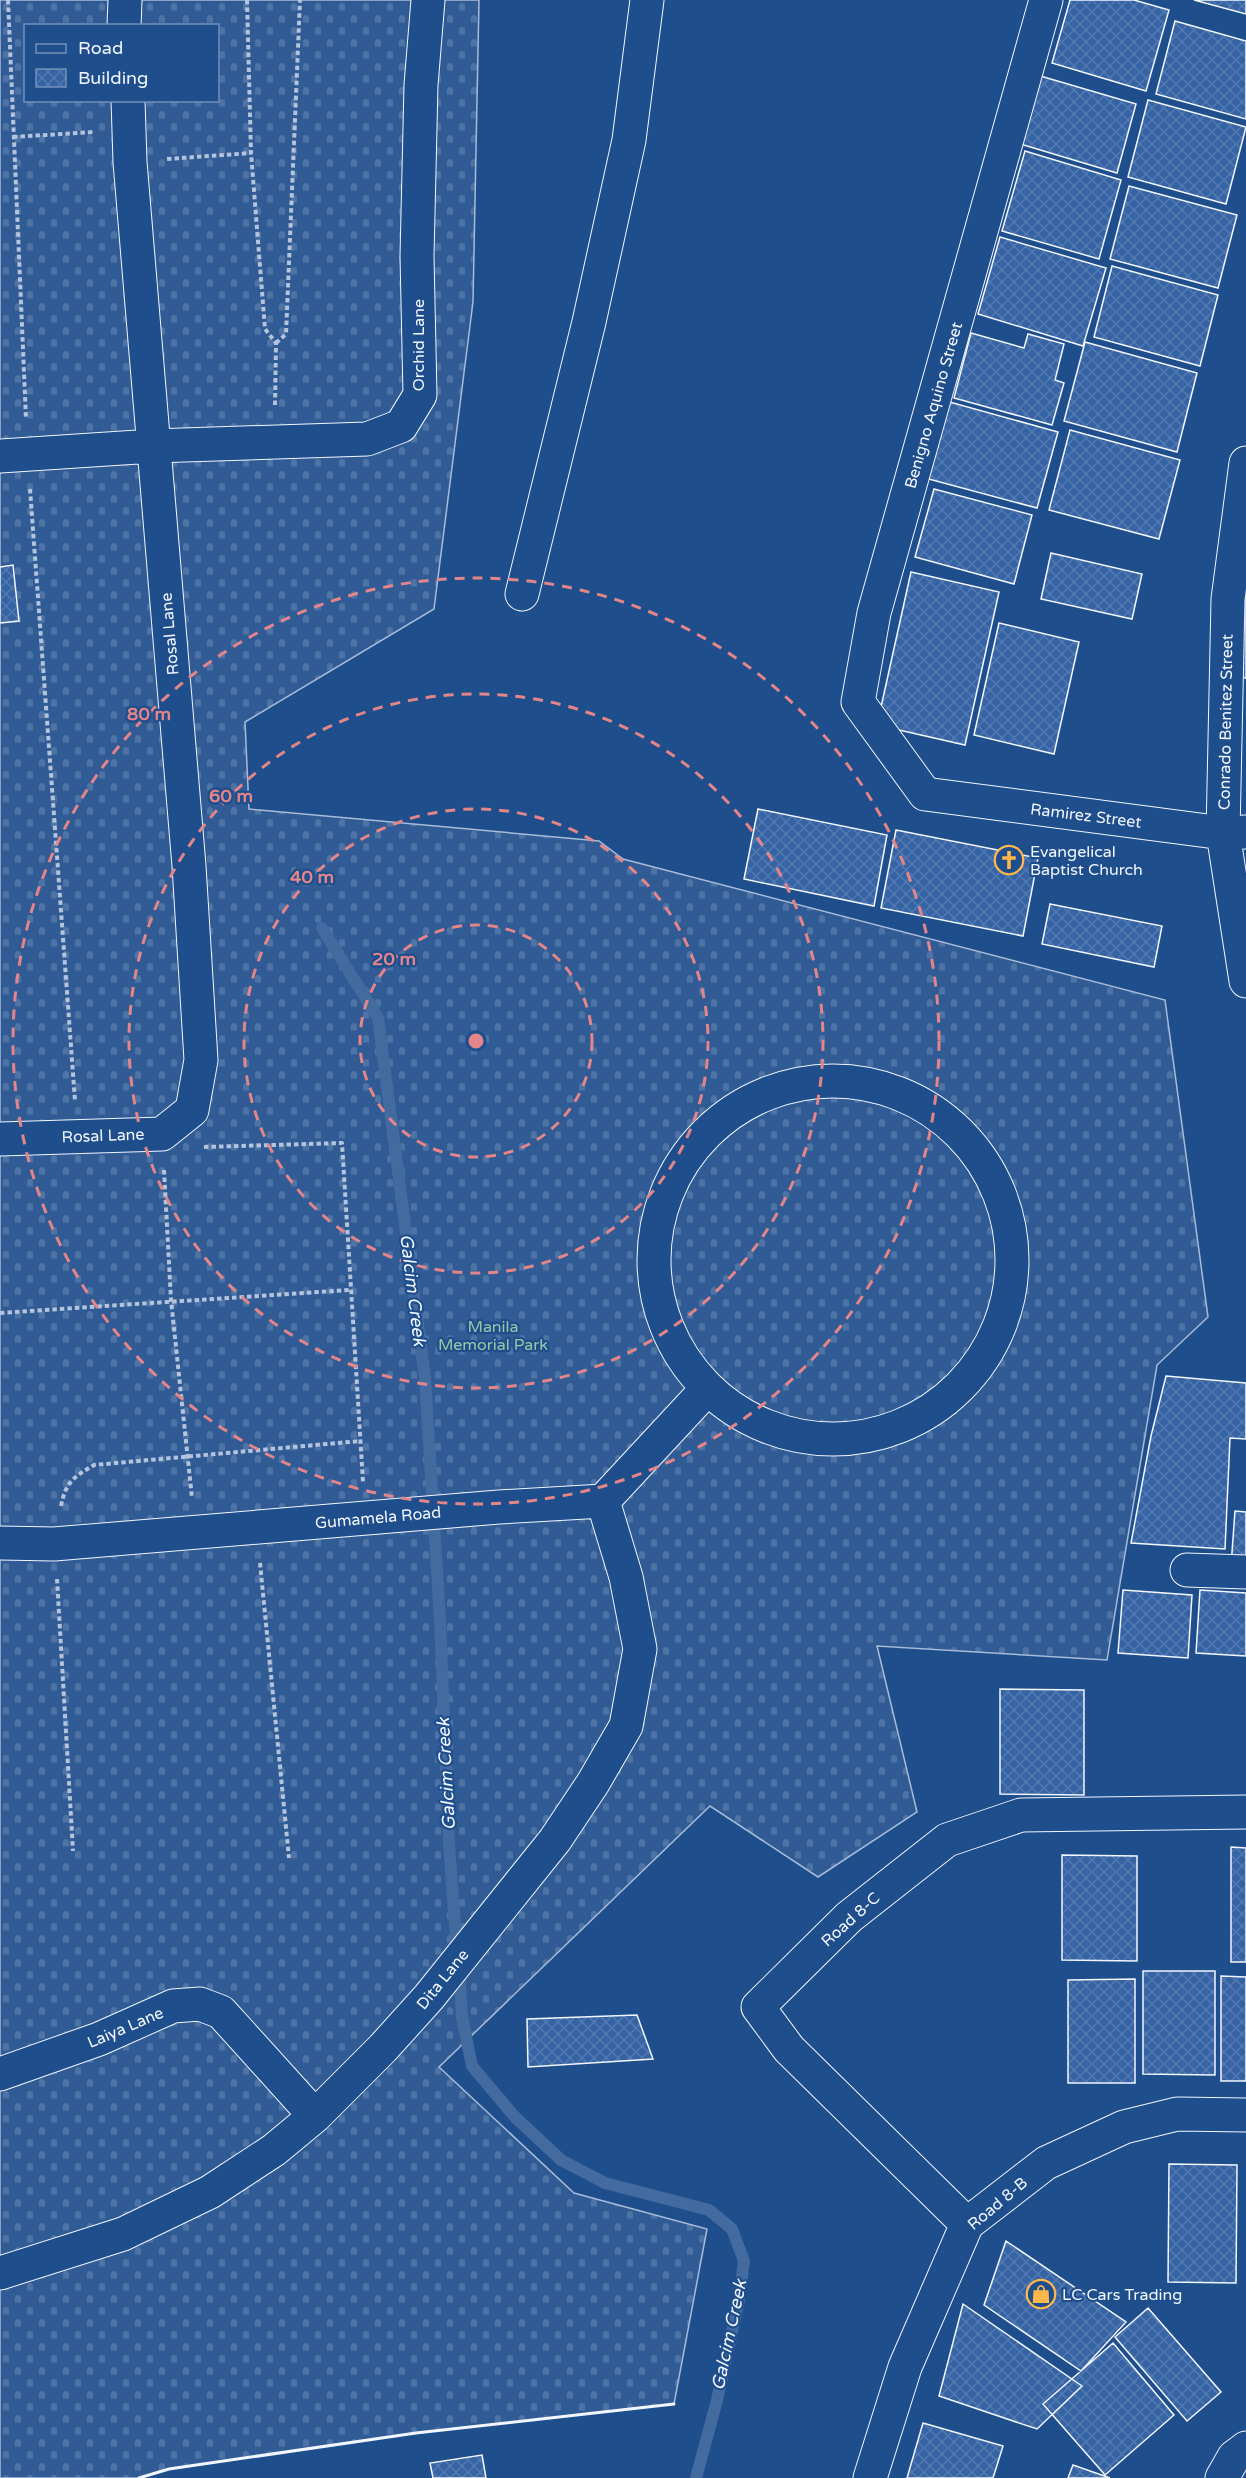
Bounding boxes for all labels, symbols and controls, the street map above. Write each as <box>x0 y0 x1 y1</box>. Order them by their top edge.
legend <box>24 24 219 102</box>
text: Road <box>78 37 123 59</box>
text: Building <box>78 67 148 89</box>
street label: Orchid Lane <box>409 299 429 391</box>
street label: Benigno Aquino Street <box>901 320 967 491</box>
street label: Rosal Lane <box>156 592 184 676</box>
street label: Conrado Benitez Street <box>1214 634 1238 810</box>
text: 80 m <box>127 703 171 725</box>
text: 60 m <box>209 785 253 807</box>
street label: Ramirez Street <box>1029 799 1143 833</box>
place label: Evangelical Baptist Church <box>1030 842 1143 880</box>
church icon: Evangelical Baptist Church <box>993 844 1025 876</box>
text: 40 m <box>290 866 334 888</box>
text: 20 m <box>372 948 416 970</box>
centre of rings <box>466 1031 486 1051</box>
street label: Rosal Lane <box>61 1125 145 1147</box>
water label: Galcim Creek <box>395 1233 431 1348</box>
park label: Manila Memorial Park <box>438 1317 548 1355</box>
street label: Gumamela Road <box>314 1503 442 1533</box>
water label: Galcim Creek <box>432 1716 460 1831</box>
street label: Road 8-C <box>817 1888 884 1951</box>
street label: Dita Lane <box>412 1945 473 2014</box>
street label: Laiya Lane <box>84 2003 167 2053</box>
street label: Road 8-B <box>964 2173 1032 2235</box>
water label: Galcim Creek <box>707 2276 752 2392</box>
shop icon: LC Cars Trading <box>1025 2278 1057 2310</box>
place label: LC Cars Trading <box>1062 2285 1182 2305</box>

